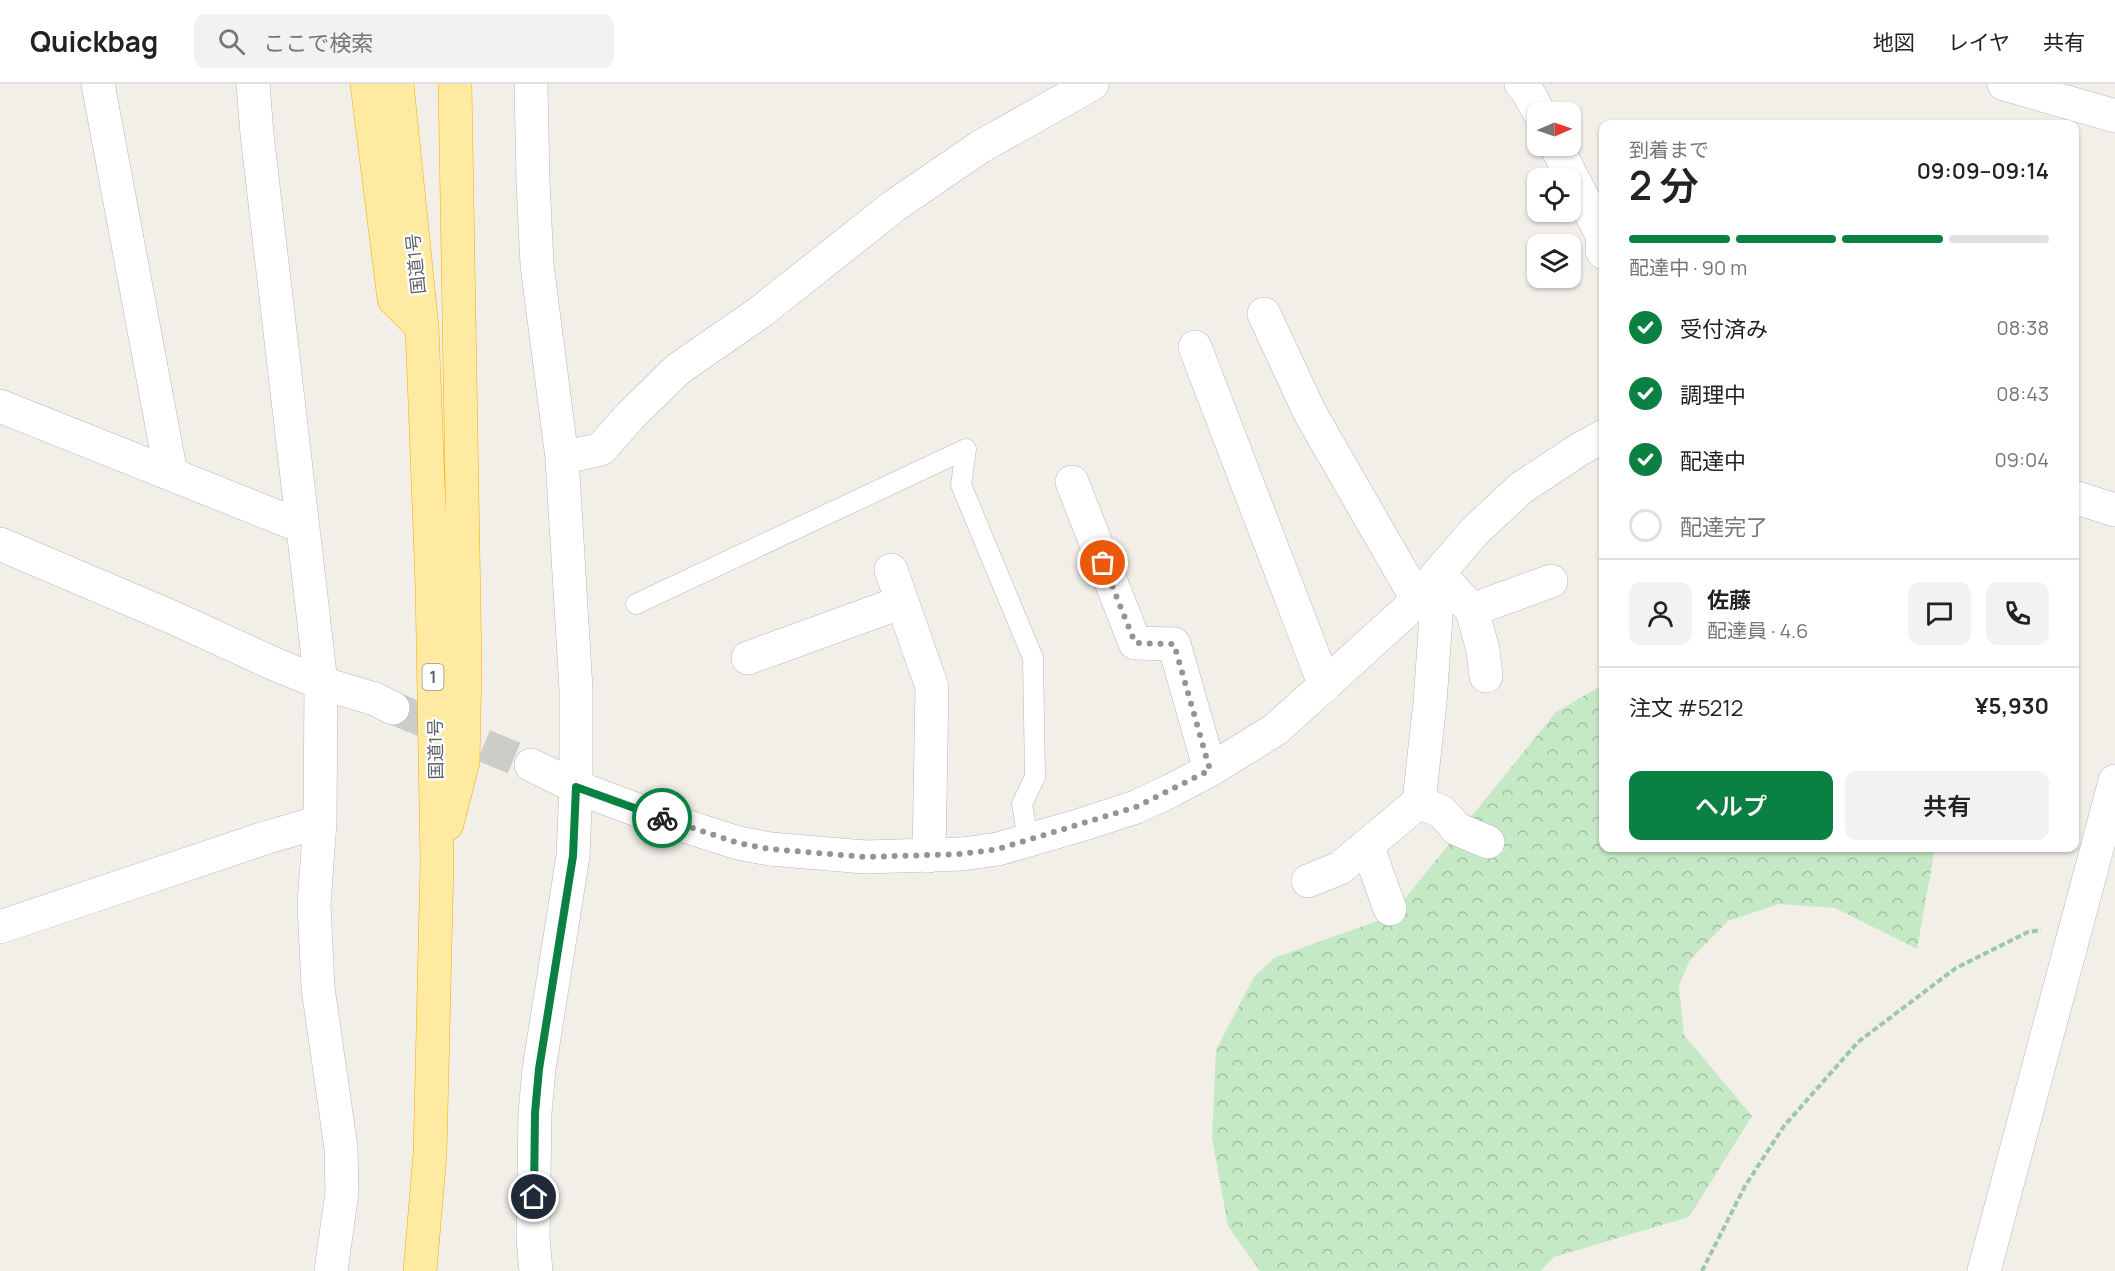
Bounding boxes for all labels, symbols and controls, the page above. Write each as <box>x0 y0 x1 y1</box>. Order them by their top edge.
search box <box>194 14 614 68</box>
text: Quickbag <box>30 22 158 60</box>
icon: search <box>215 25 248 58</box>
text: ここで検索 <box>263 28 373 58</box>
text: 地図 <box>1873 28 1915 56</box>
text: レイヤ <box>1948 28 2010 56</box>
text: 共有 <box>2043 28 2085 56</box>
north arrow <box>1527 102 1581 156</box>
map controls <box>1527 102 1581 288</box>
text: 到着まで <box>1629 136 1709 163</box>
text: 09:09–09:14 <box>1917 156 2049 186</box>
text: 2 分 <box>1629 158 1699 212</box>
button: locate <box>1527 168 1581 222</box>
street label: 国道1号 <box>400 232 430 296</box>
button: layers <box>1527 234 1581 288</box>
text: 配達中 · 90 m <box>1629 254 1747 281</box>
icon: check <box>1629 311 1662 344</box>
text: 受付済み <box>1680 314 1768 344</box>
text: 08:38 <box>1997 314 2049 341</box>
icon: check <box>1629 377 1662 410</box>
text: 調理中 <box>1680 380 1746 410</box>
text: 08:43 <box>1996 380 2049 407</box>
icon: check <box>1629 443 1662 476</box>
text: 配達中 <box>1680 446 1746 476</box>
text: 09:04 <box>1994 446 2049 473</box>
text: 配達完了 <box>1680 512 1768 542</box>
pin <box>1077 537 1128 588</box>
icon: bag <box>1086 546 1119 579</box>
button: person <box>1629 582 1692 645</box>
button: chat <box>1908 582 1971 645</box>
button: phone <box>1986 582 2049 645</box>
text: 佐藤 <box>1707 585 1751 615</box>
text: 配達員 · 4.6 <box>1707 617 1808 644</box>
road number: 1 <box>422 664 444 690</box>
text: ¥5,930 <box>1975 691 2049 721</box>
text: 注文 #5212 <box>1629 693 1743 723</box>
street label: 国道1号 <box>422 718 448 780</box>
button: ヘルプ <box>1629 771 1833 840</box>
button: 共有 <box>1845 771 2049 840</box>
courier <box>632 788 692 848</box>
icon: bike <box>646 802 679 835</box>
pin <box>508 1171 559 1222</box>
icon: home <box>517 1180 550 1213</box>

